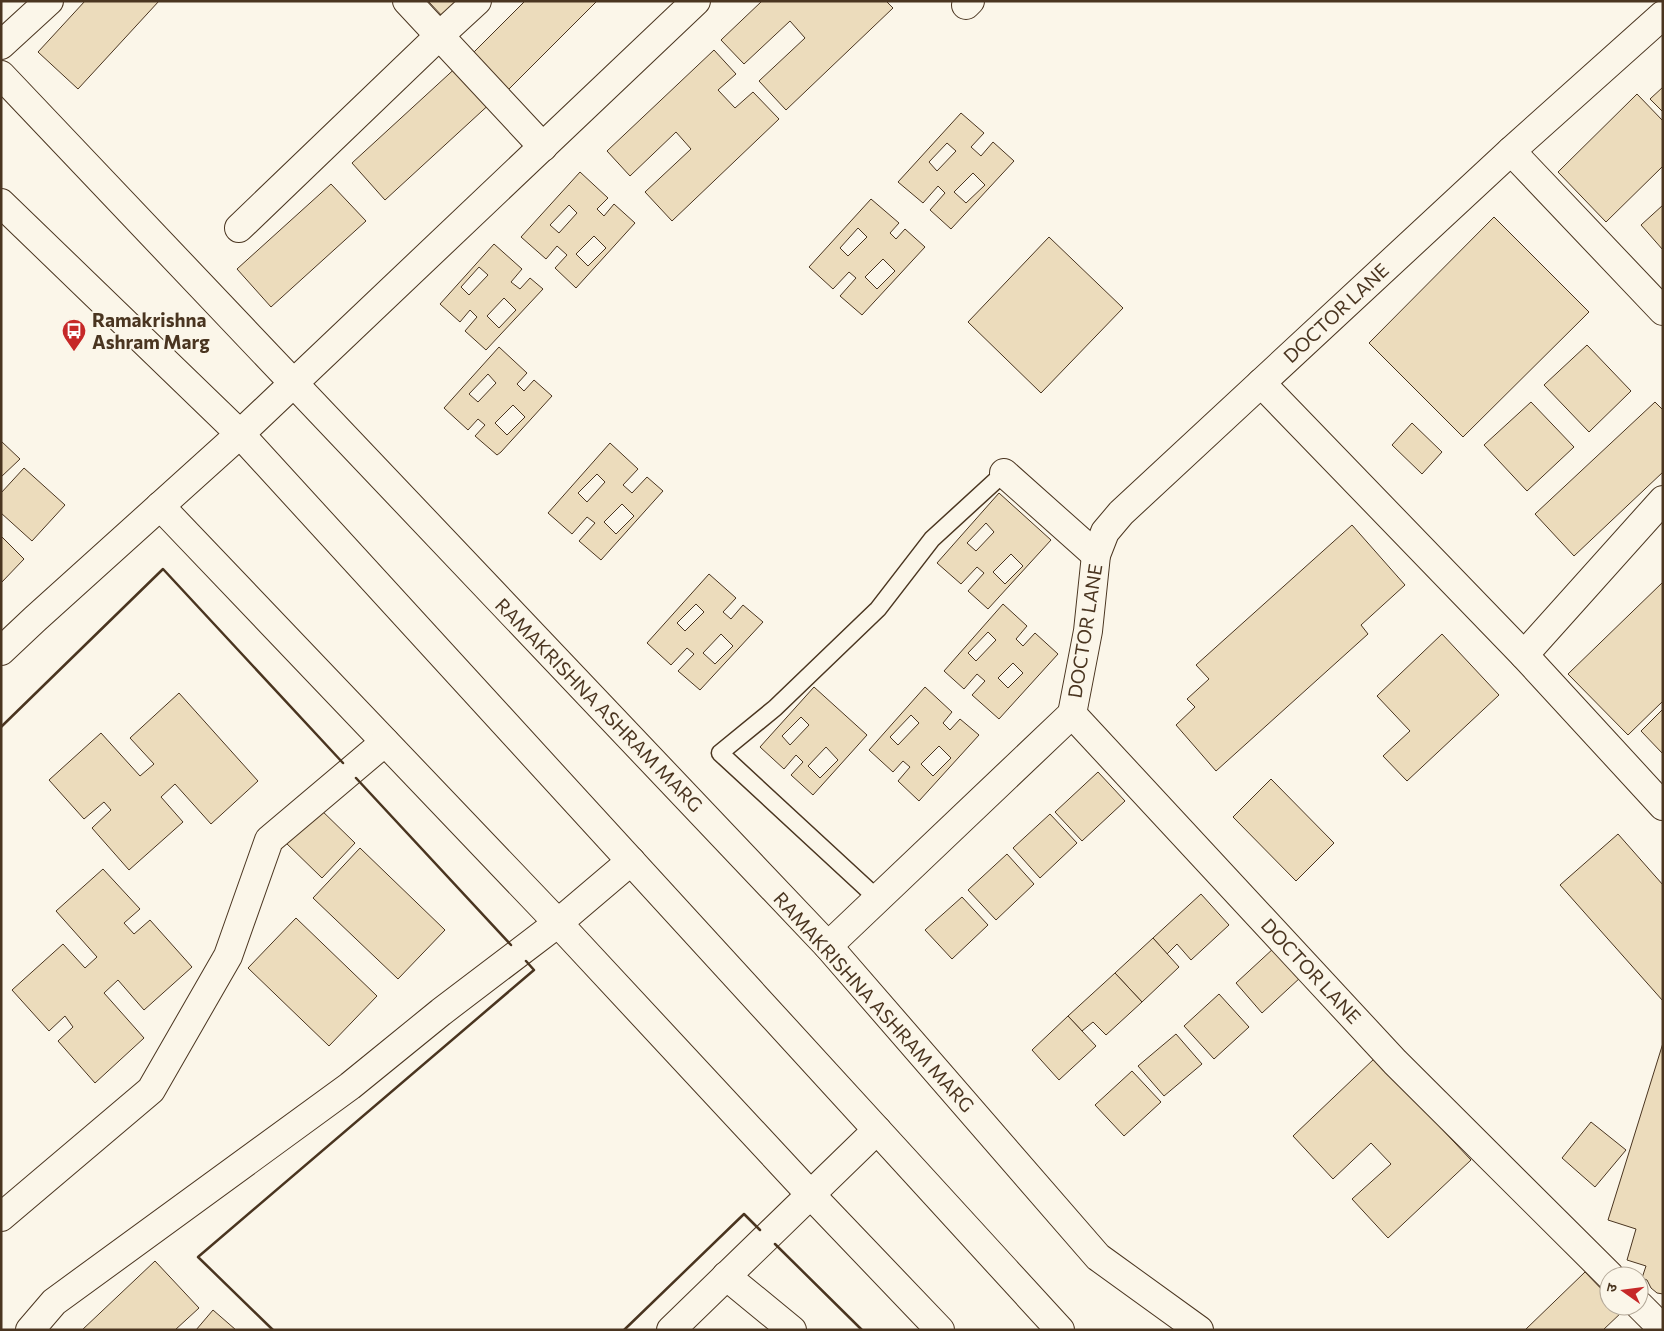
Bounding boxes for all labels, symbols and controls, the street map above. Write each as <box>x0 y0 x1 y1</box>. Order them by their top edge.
street label: DOCTOR LANE <box>1278 258 1393 367</box>
place label: Ramakrishna Ashram Marg <box>92 308 210 353</box>
bus stop icon: Ramakrishna Ashram Marg <box>61 318 87 352</box>
street label: DOCTOR LANE <box>1063 562 1106 700</box>
street label: RAMAKRISHNA ASHRAM MARG <box>491 593 708 816</box>
street label: RAMAKRISHNA ASHRAM MARG <box>769 887 979 1116</box>
street label: DOCTOR LANE <box>1257 913 1366 1028</box>
north arrow <box>1599 1266 1649 1316</box>
text: उ <box>1602 1281 1620 1294</box>

